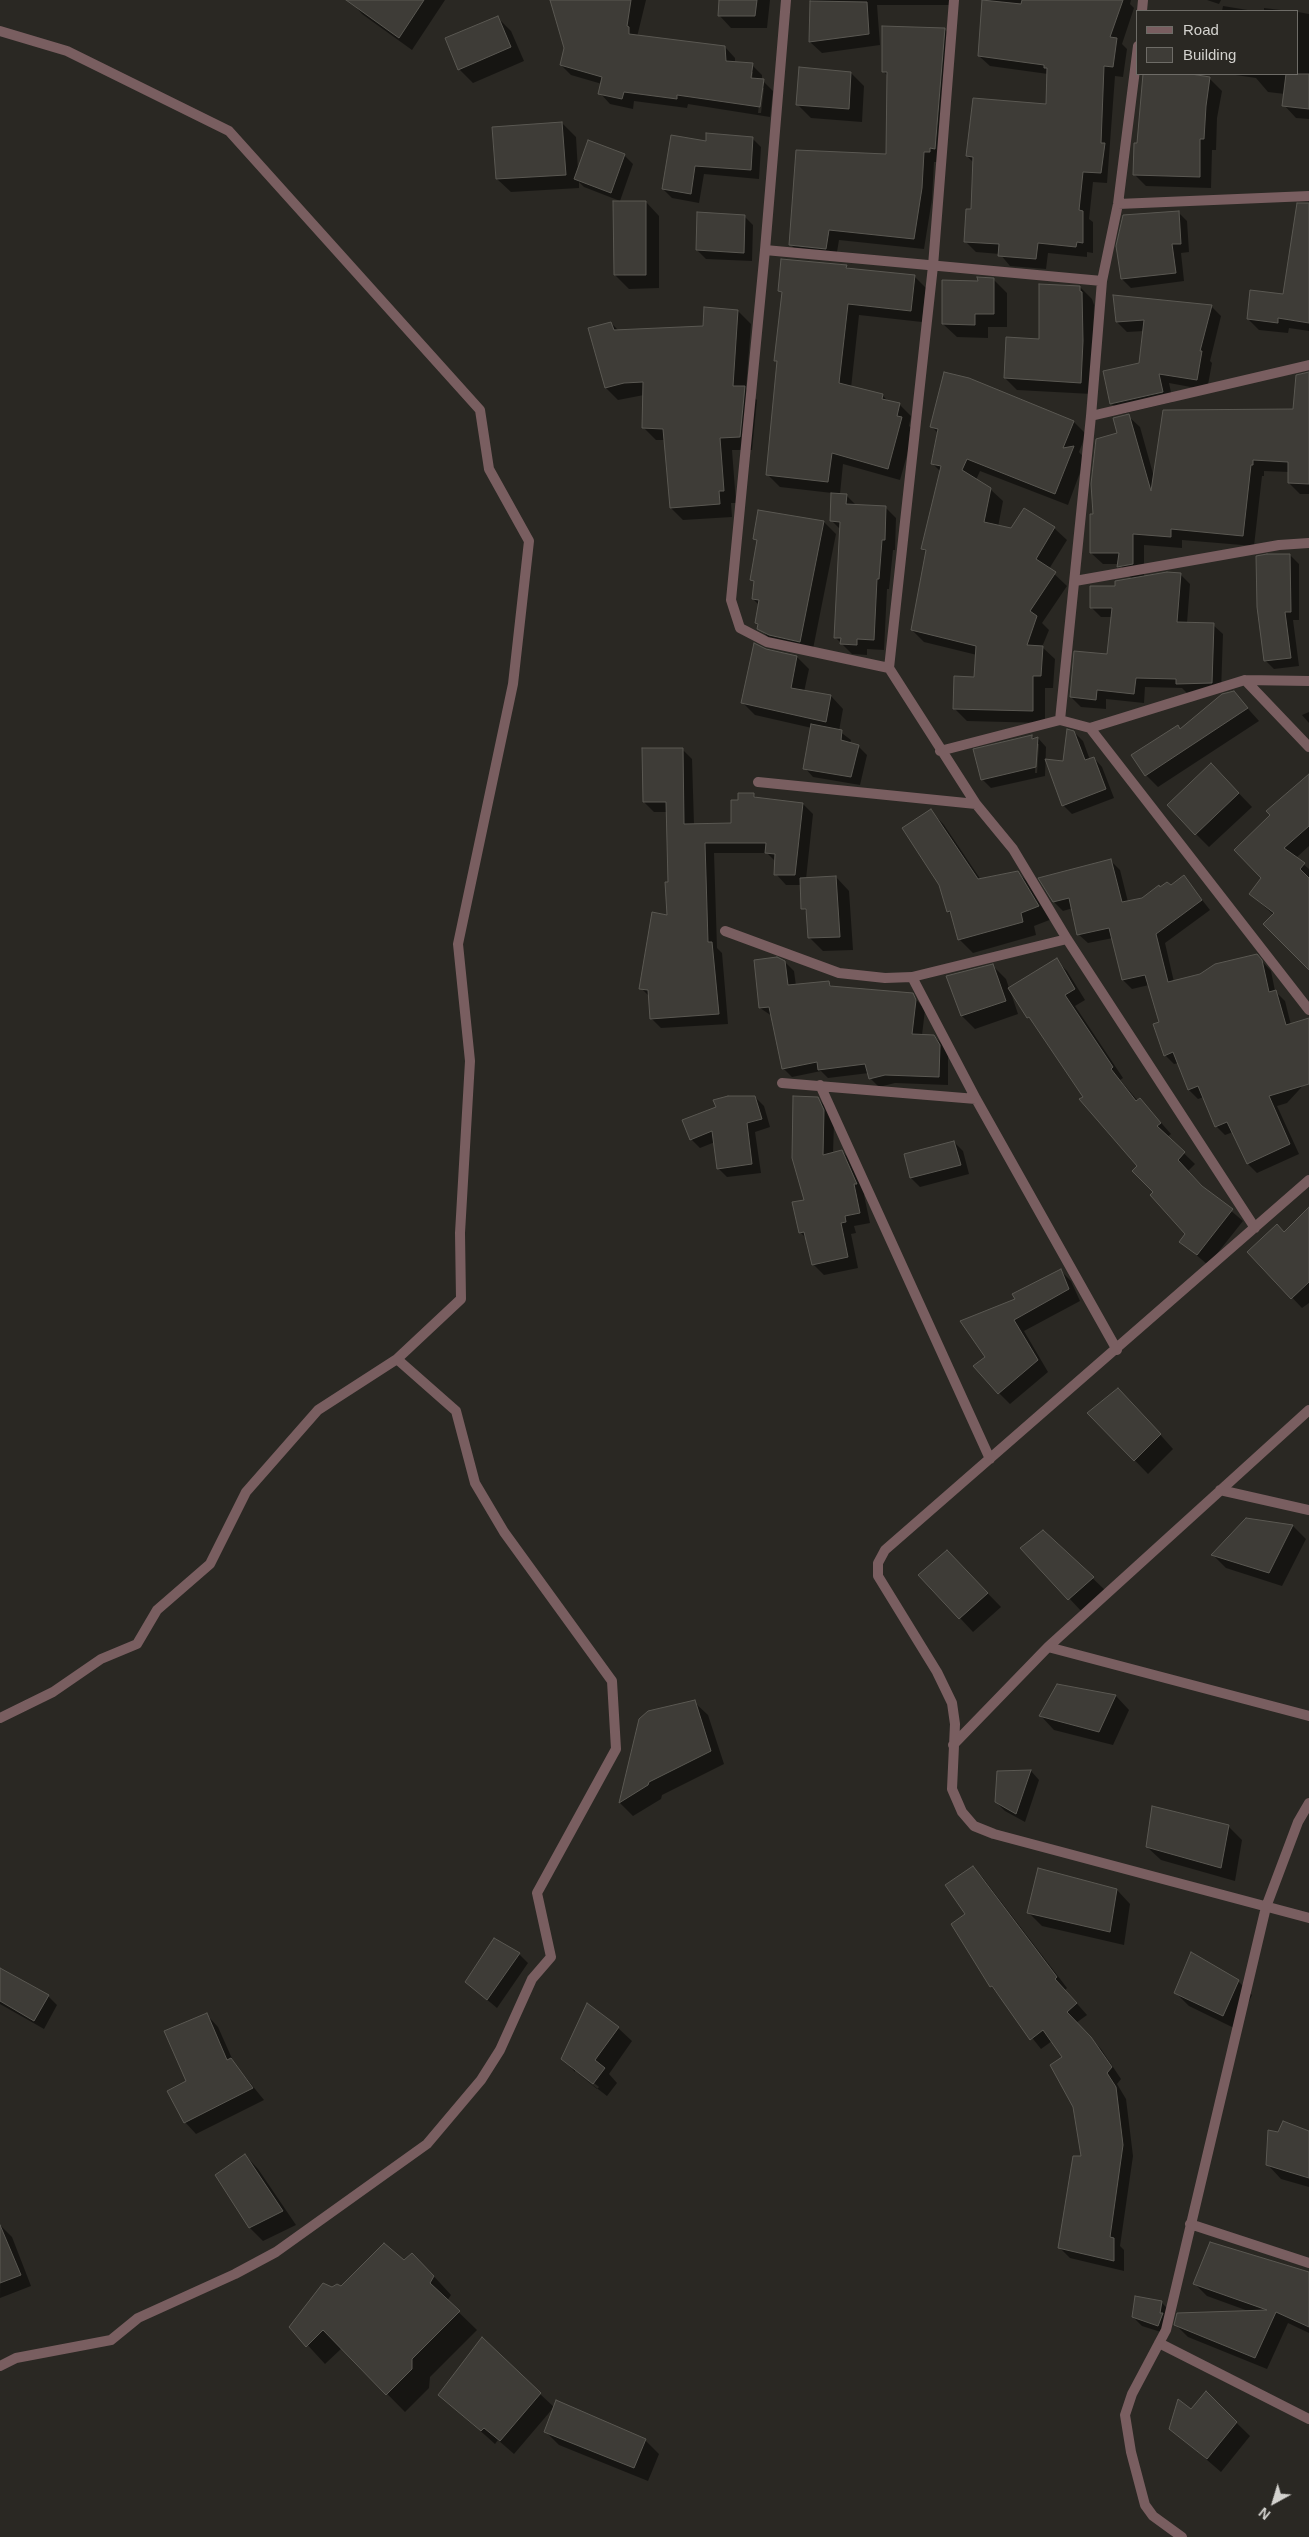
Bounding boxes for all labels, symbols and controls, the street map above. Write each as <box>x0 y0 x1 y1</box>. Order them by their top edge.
legend <box>1136 10 1299 75</box>
text: Road <box>1183 21 1219 38</box>
text: Building <box>1183 46 1236 63</box>
north arrow <box>1249 2477 1299 2527</box>
text: N <box>1256 2504 1274 2523</box>

